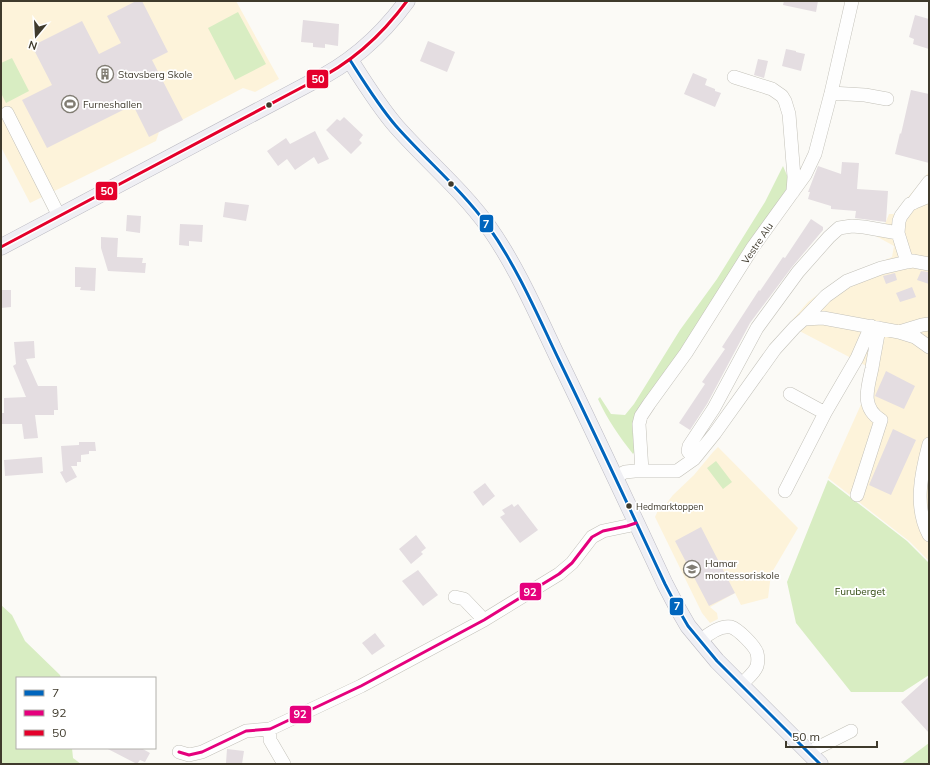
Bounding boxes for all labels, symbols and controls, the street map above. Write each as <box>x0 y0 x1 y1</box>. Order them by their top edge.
north arrow <box>16 16 56 56</box>
text: N <box>27 38 39 53</box>
building icon: Stavsberg Skole <box>95 64 115 84</box>
place label: Stavsberg Skole <box>118 68 192 81</box>
line badge: 50 <box>306 69 329 89</box>
text: 50 <box>311 72 325 86</box>
sports icon: Furneshallen <box>60 94 80 114</box>
place label: Furneshallen <box>83 98 142 111</box>
unlabelled marker <box>264 100 274 110</box>
unlabelled marker <box>446 179 456 189</box>
line badge: 50 <box>95 181 118 201</box>
text: 50 <box>100 184 114 198</box>
line badge: 7 <box>479 214 494 233</box>
text: 7 <box>483 217 490 231</box>
street label: Vestre Alu <box>739 220 776 267</box>
marker: Hedmarktoppen <box>624 501 634 511</box>
place label: Hedmarktoppen <box>636 501 704 512</box>
place label: Hamar montessoriskole <box>705 557 779 582</box>
school or university icon: Hamar montessoriskole <box>682 559 702 579</box>
line badge: 92 <box>519 582 542 601</box>
text: 92 <box>523 585 537 599</box>
park label: Furuberget <box>835 585 886 598</box>
line badge: 7 <box>669 597 684 616</box>
text: 7 <box>674 599 681 613</box>
legend <box>16 677 156 749</box>
text: 7 <box>52 685 59 700</box>
text: 92 <box>52 705 66 720</box>
line badge: 92 <box>289 705 312 724</box>
text: 92 <box>293 707 307 721</box>
scale bar <box>786 723 877 749</box>
text: 50 <box>52 725 66 740</box>
text: 50 m <box>792 729 820 744</box>

